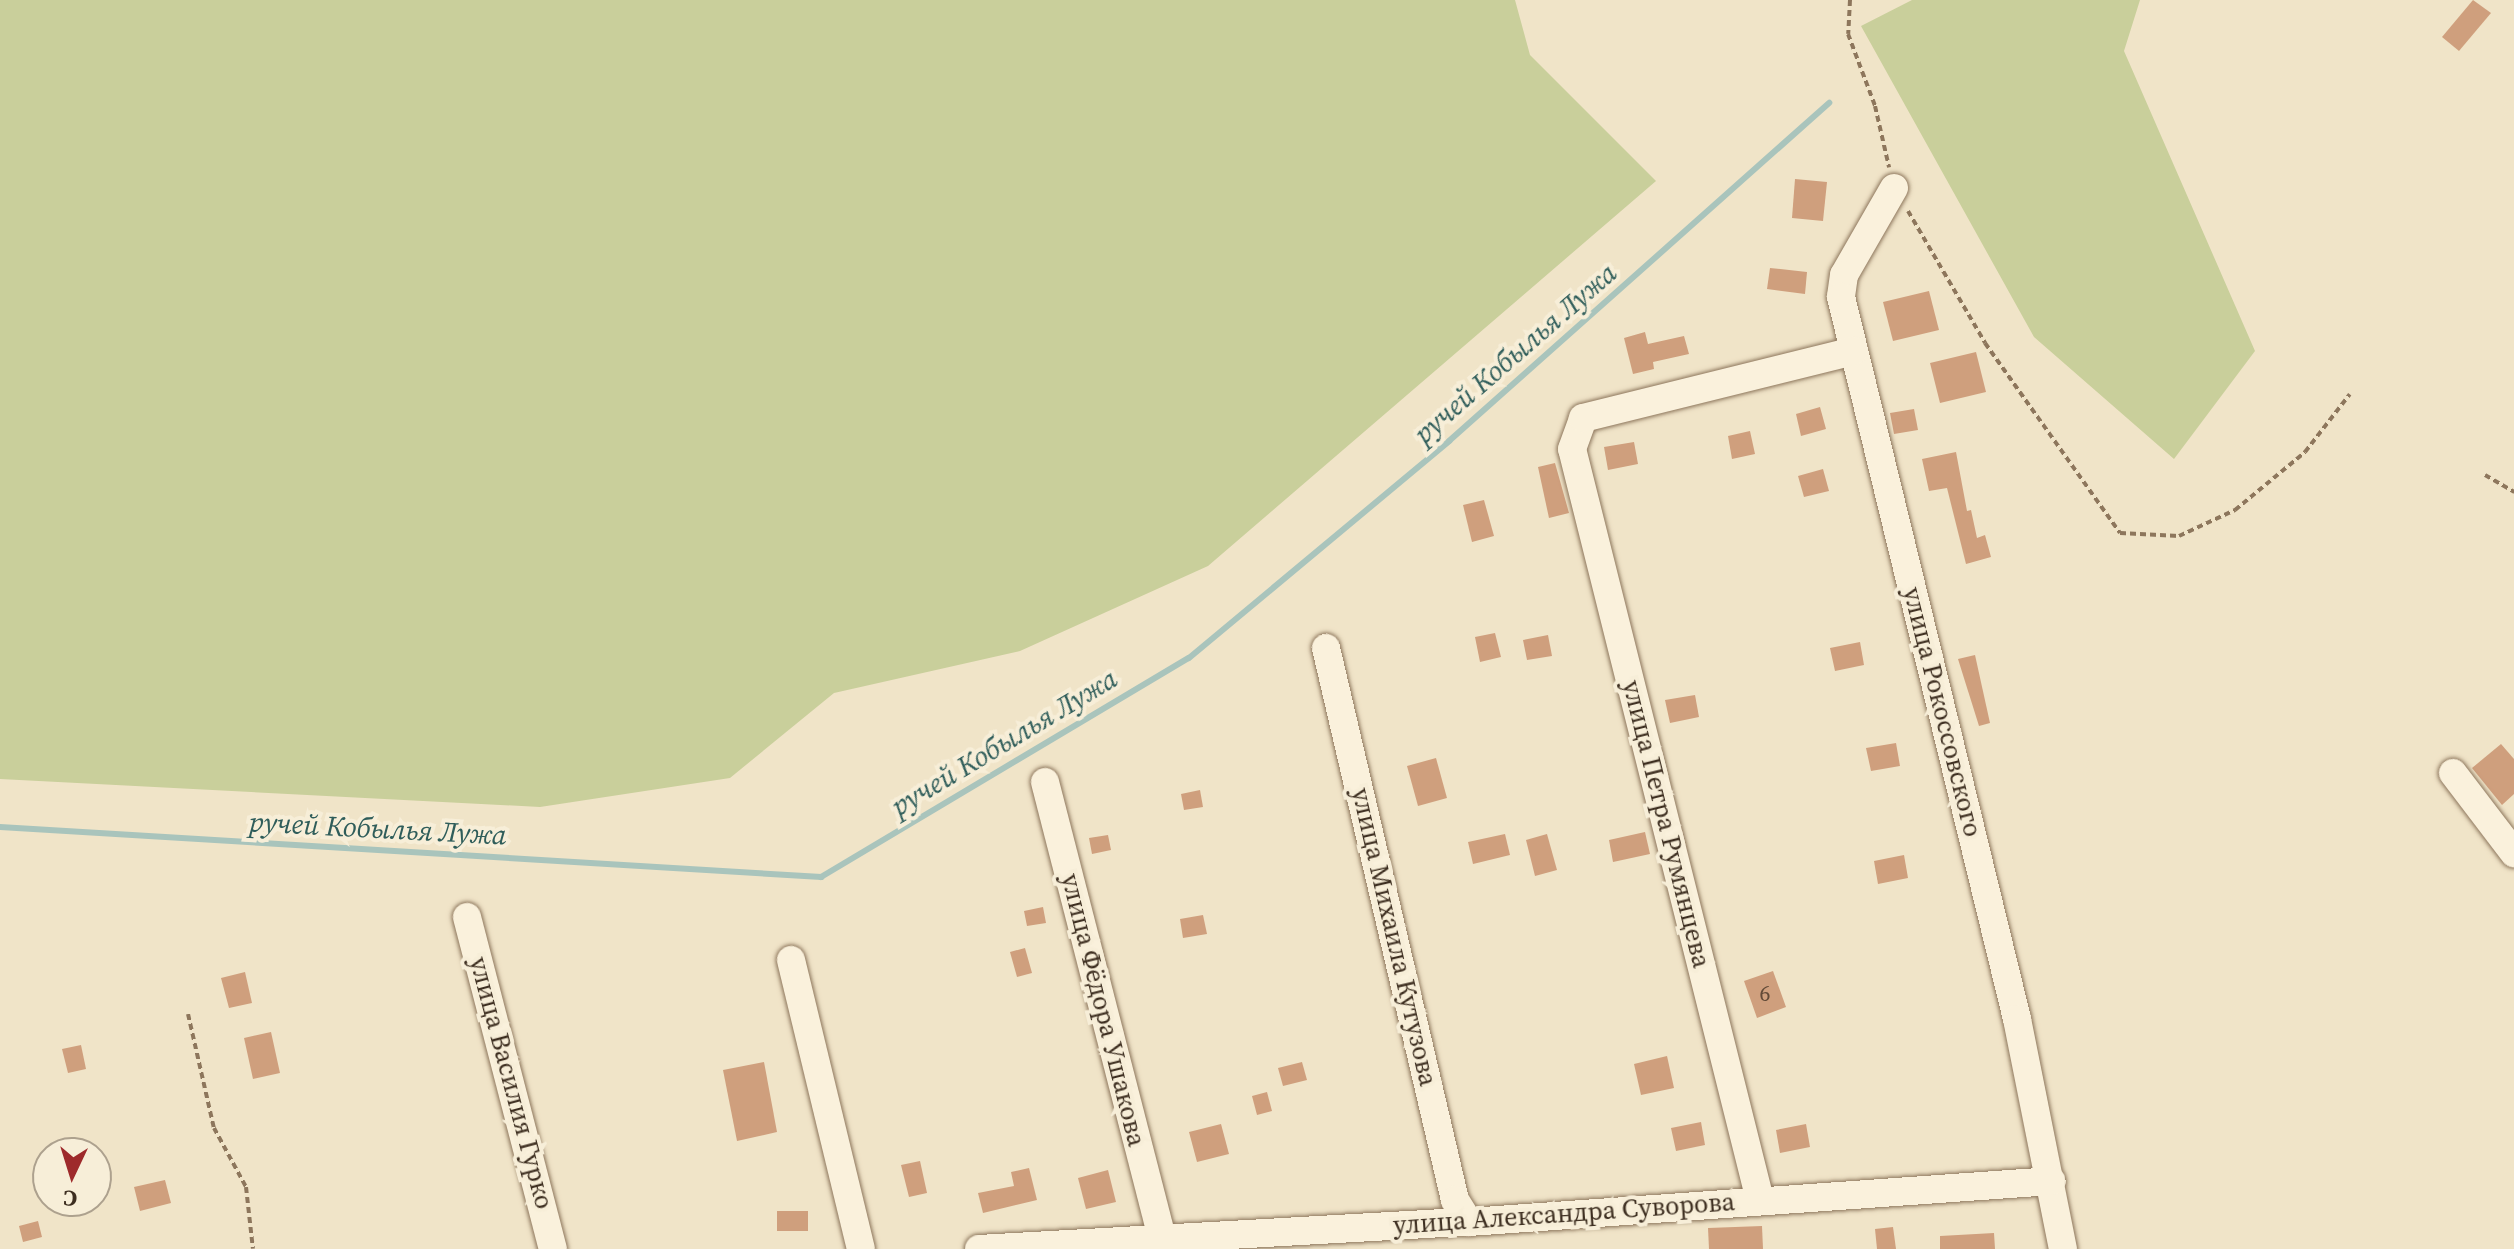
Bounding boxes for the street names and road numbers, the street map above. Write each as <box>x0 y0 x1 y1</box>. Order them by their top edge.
street label: улица Рокоссовского <box>1896 584 1988 840</box>
street label: улица Петра Румянцева <box>1615 677 1717 971</box>
street label: улица Михаила Кутузова <box>1344 785 1444 1089</box>
street label: улица Фёдора Ушакова <box>1054 870 1152 1150</box>
street label: улица Василия Гурко <box>462 954 560 1212</box>
street label: улица Александра Суворова <box>1392 1186 1736 1242</box>

